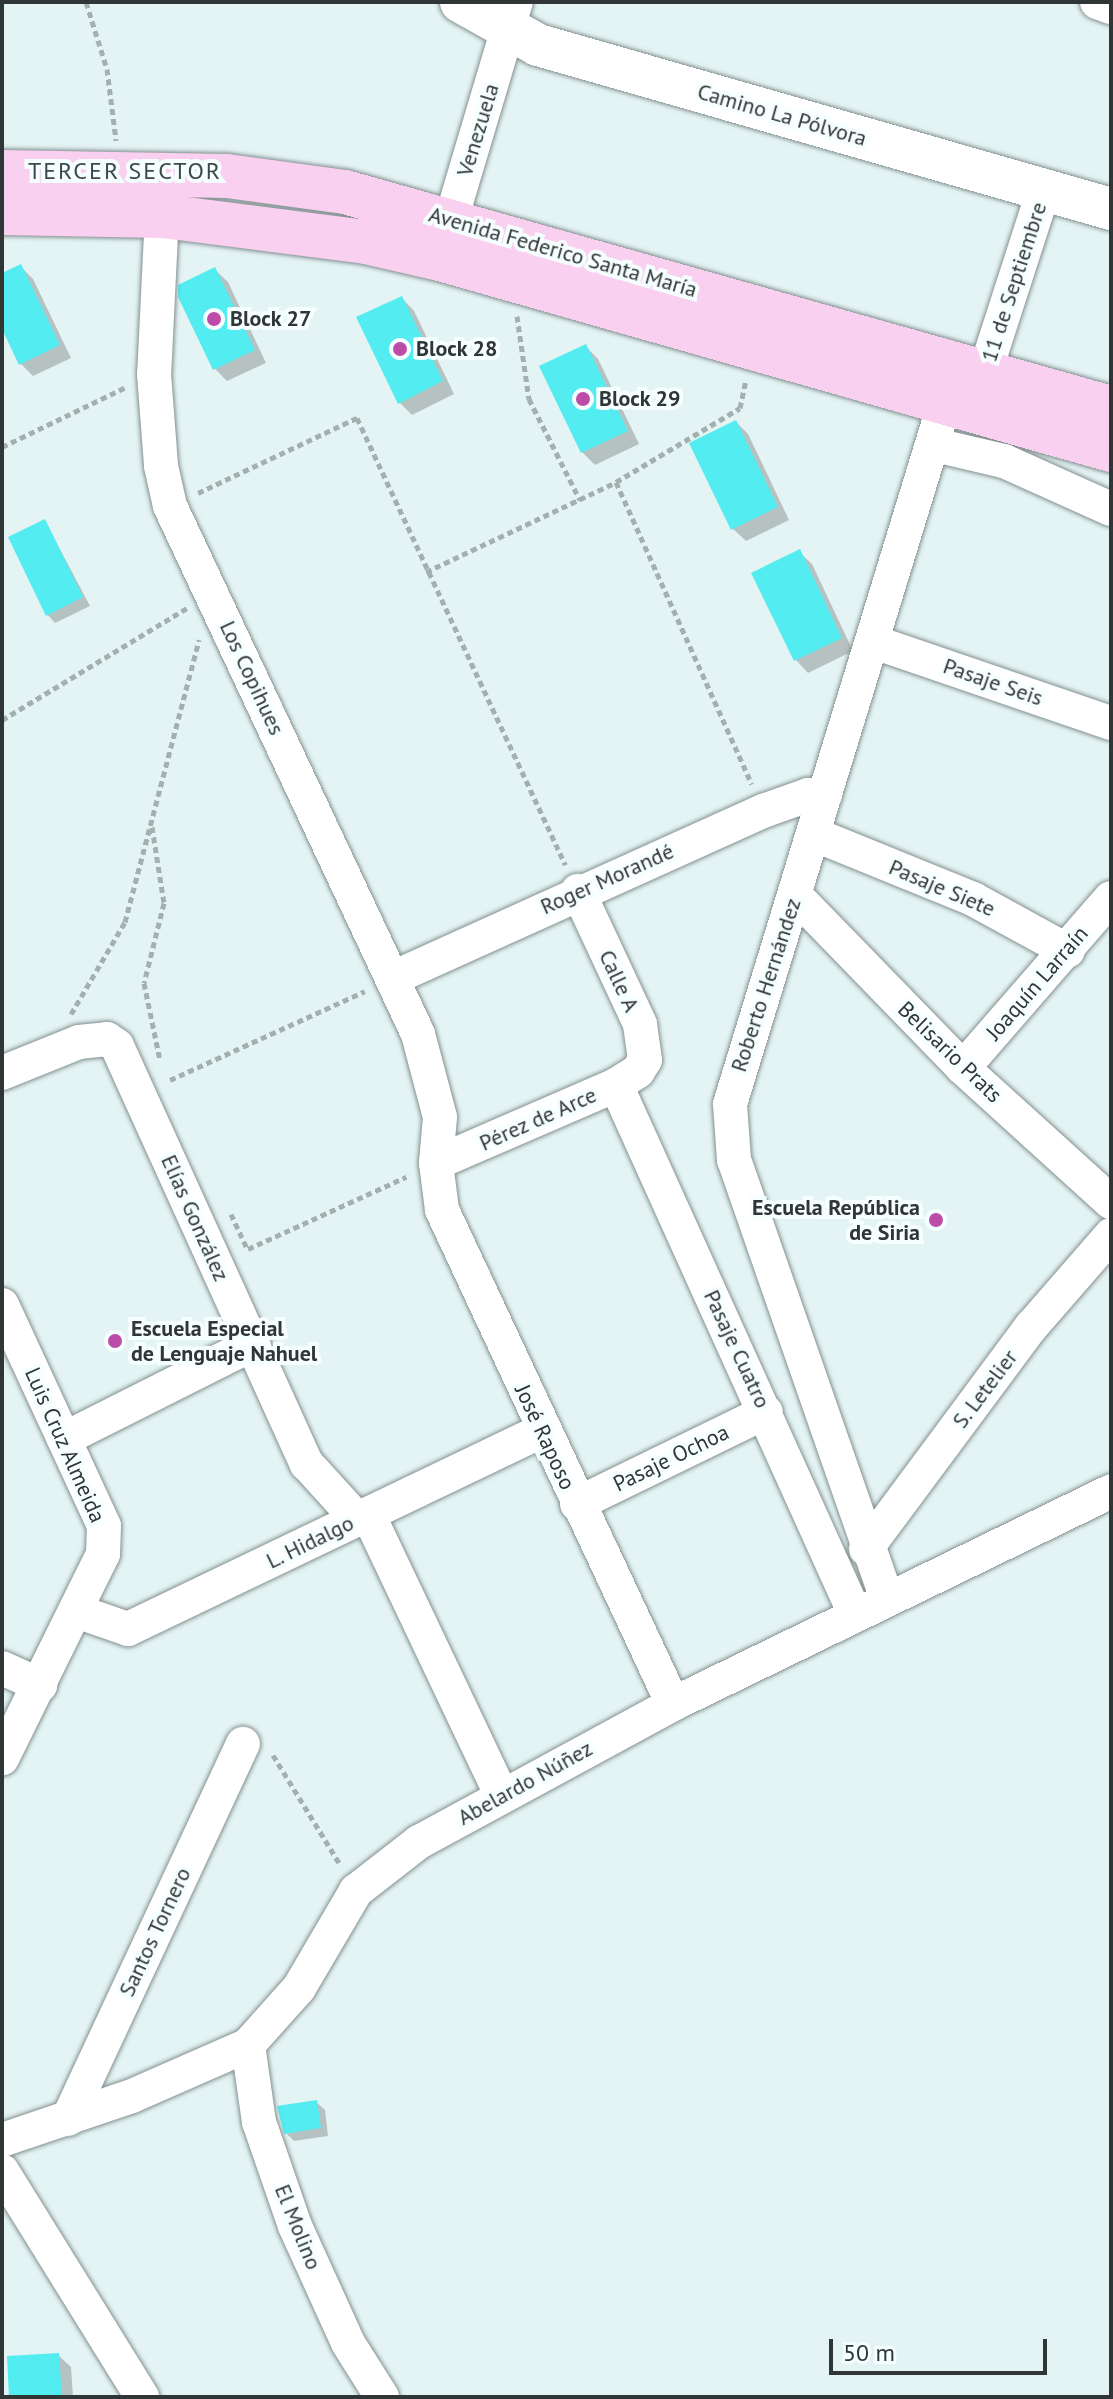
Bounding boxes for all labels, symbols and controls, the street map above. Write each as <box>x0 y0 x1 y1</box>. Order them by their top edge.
street label: Camino La Pólvora <box>694 78 870 152</box>
street label: Venezuela <box>451 80 505 180</box>
district label: TERCER SECTOR <box>28 157 222 185</box>
street label: 11 de Septiembre <box>976 199 1052 365</box>
street label: Avenida Federico Santa María <box>426 201 700 303</box>
place label: Block 27 <box>230 306 312 332</box>
marker: Block 27 <box>205 310 223 328</box>
place label: Block 28 <box>416 336 498 362</box>
marker: Block 28 <box>391 340 409 358</box>
place label: Block 29 <box>599 386 681 412</box>
marker: Block 29 <box>574 390 592 408</box>
street label: Los Copihues <box>214 617 290 739</box>
street label: Pasaje Seis <box>940 653 1046 711</box>
street label: Roger Morandé <box>536 838 678 920</box>
street label: Pasaje Siete <box>885 854 999 922</box>
street label: Roberto Hernández <box>725 895 807 1075</box>
street label: Joaquín Larraín <box>980 921 1094 1045</box>
street label: Calle A <box>593 946 645 1016</box>
street label: Belisario Prats <box>893 996 1007 1108</box>
street label: Pérez de Arce <box>475 1081 601 1157</box>
street label: Elías González <box>155 1151 235 1285</box>
place label: Escuela República de Siria <box>752 1194 920 1246</box>
marker: Escuela República de Siria <box>927 1211 945 1229</box>
street label: Pasaje Cuatro <box>698 1286 776 1412</box>
place label: Escuela Especial de Lenguaje Nahuel <box>131 1315 317 1366</box>
marker: Escuela Especial de Lenguaje Nahuel <box>106 1332 124 1350</box>
street label: S. Letelier <box>947 1344 1023 1434</box>
street label: Luis Cruz Almeida <box>19 1363 111 1527</box>
street label: José Raposo <box>509 1380 581 1494</box>
street label: Pasaje Ochoa <box>609 1419 733 1497</box>
street label: L. Hidalgo <box>261 1509 359 1575</box>
street label: Abelardo Núñez <box>453 1735 597 1831</box>
street label: Santos Tornero <box>113 1863 197 2001</box>
street label: El Molino <box>269 2181 327 2273</box>
scale bar <box>833 2323 1051 2373</box>
text: 50 m <box>843 2337 895 2368</box>

